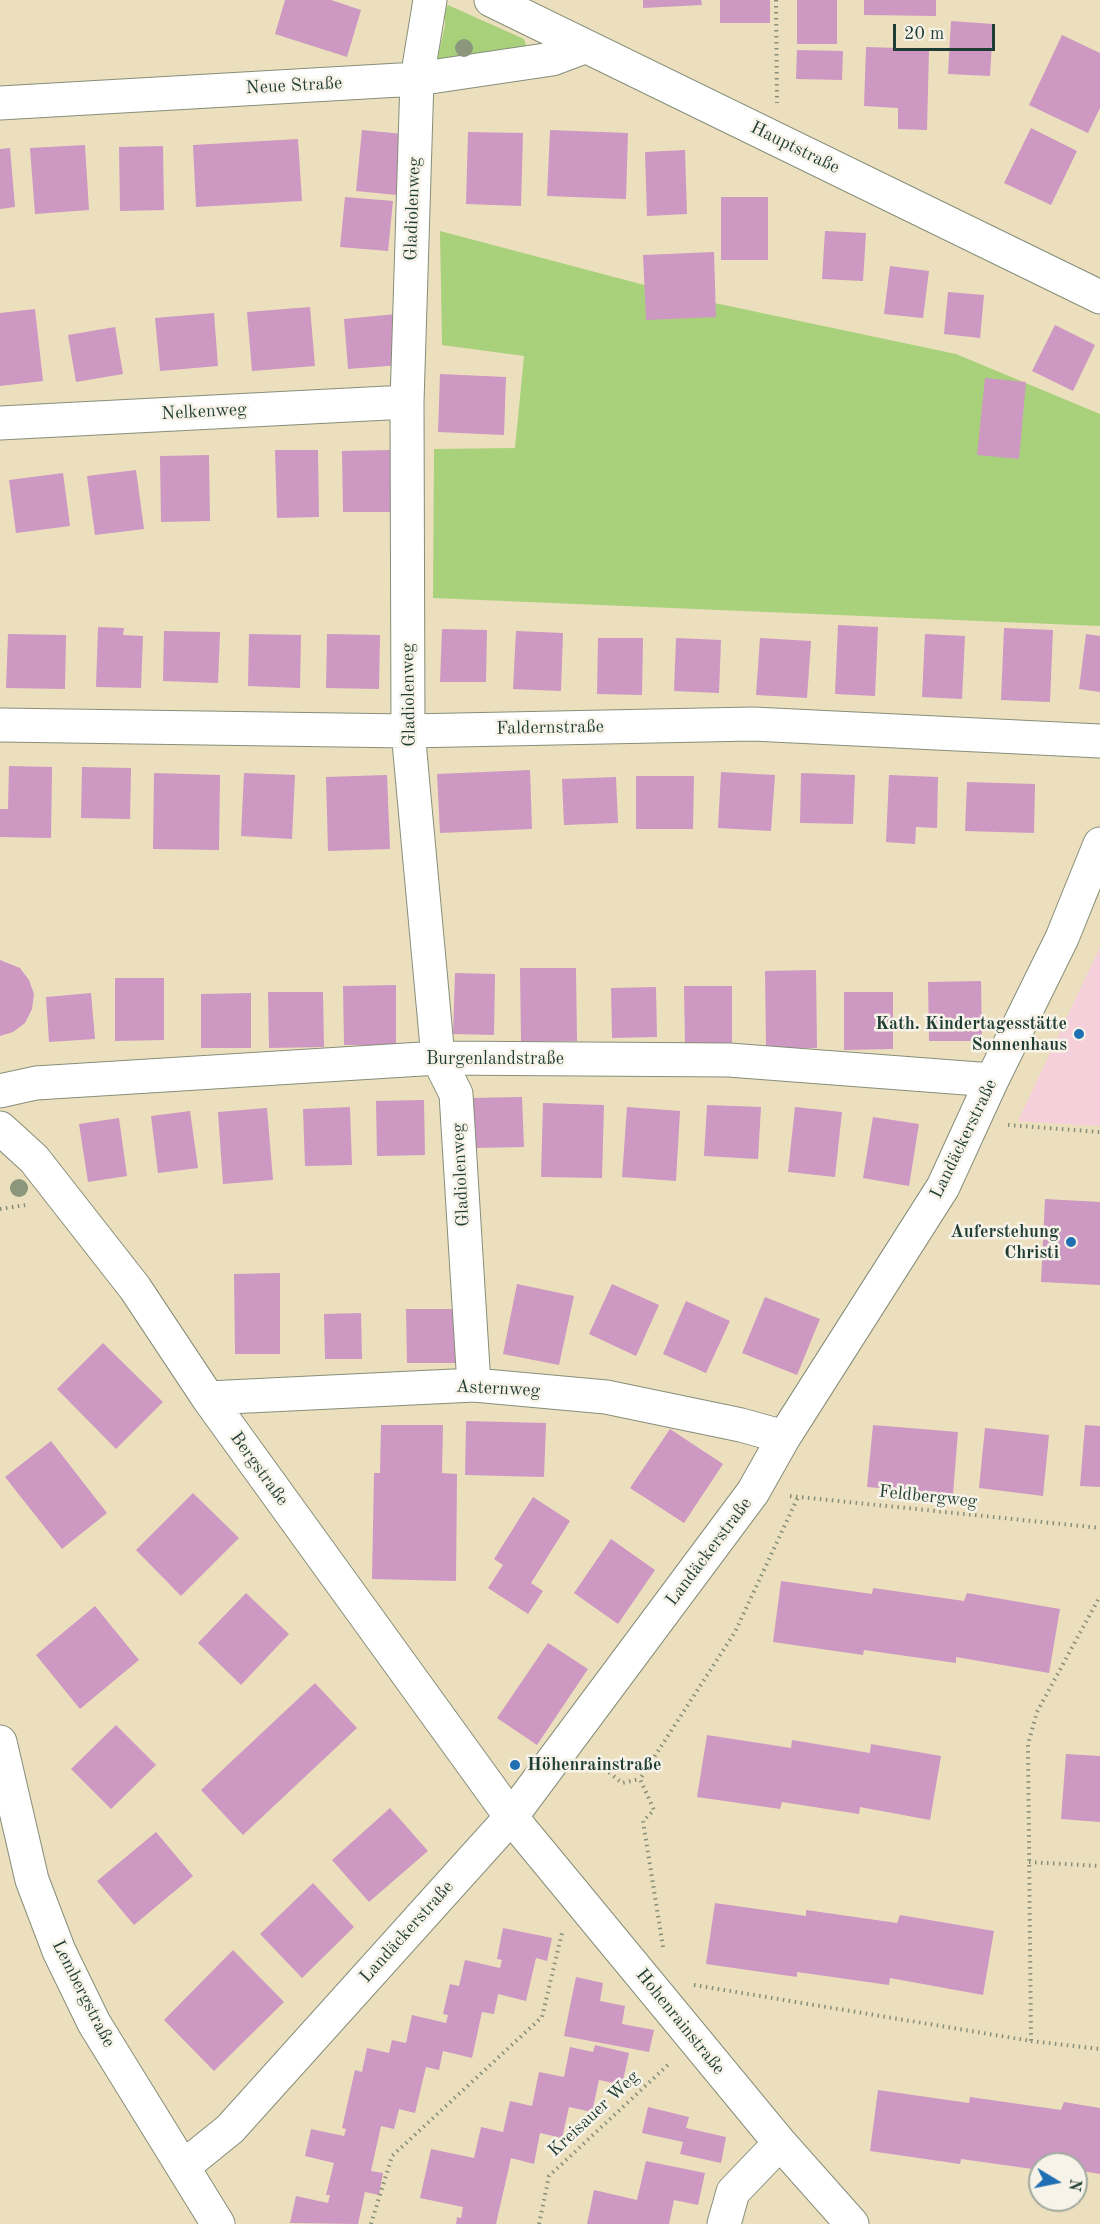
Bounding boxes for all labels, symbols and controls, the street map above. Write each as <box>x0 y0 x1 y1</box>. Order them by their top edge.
scale bar <box>896 12 998 50</box>
text: 20 m <box>904 25 944 43</box>
street label: Neue Straße <box>245 73 343 99</box>
street label: Hauptstraße <box>747 117 843 179</box>
street label: Gladiolenweg <box>400 157 426 261</box>
street label: Nelkenweg <box>161 399 247 425</box>
street label: Gladiolenweg <box>397 643 421 747</box>
street label: Faldernstraße <box>496 716 604 740</box>
place label: Kath. Kindertagesstätte Sonnenhaus <box>875 1013 1067 1056</box>
marker: Kath. Kindertagesstätte Sonnenhaus <box>1072 1027 1086 1041</box>
street label: Burgenlandstraße <box>426 1048 564 1070</box>
street label: Landäckerstraße <box>926 1076 1002 1202</box>
street label: Gladiolenweg <box>447 1123 475 1227</box>
place label: Auferstehung Christi <box>950 1221 1059 1264</box>
marker: Auferstehung Christi <box>1064 1235 1078 1249</box>
street label: Asternweg <box>455 1376 541 1402</box>
street label: Bergstraße <box>225 1428 293 1510</box>
street label: Feldbergweg <box>878 1481 978 1513</box>
street label: Landäckerstraße <box>661 1494 757 1610</box>
place label: Höhenrainstraße <box>527 1754 662 1776</box>
marker: Höhenrainstraße <box>508 1758 522 1772</box>
street label: Landäckerstraße <box>355 1876 459 1988</box>
street label: Lembergstraße <box>47 1937 119 2051</box>
street label: Hohenrainstraße <box>631 1965 729 2079</box>
street label: Kreisauer Weg <box>544 2066 644 2162</box>
north arrow <box>1028 2152 1088 2212</box>
text: N <box>1065 2177 1083 2192</box>

